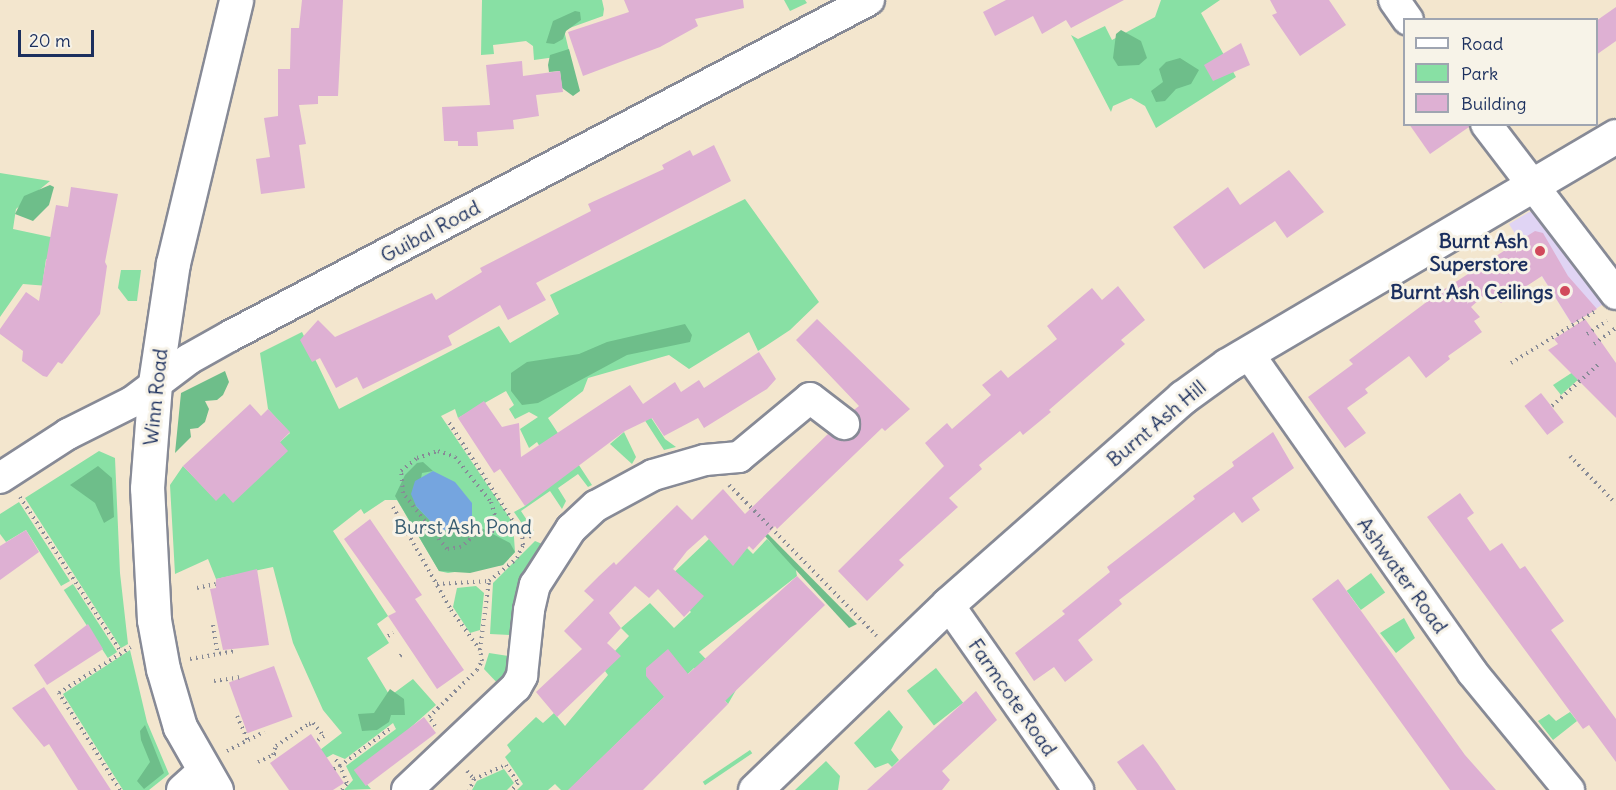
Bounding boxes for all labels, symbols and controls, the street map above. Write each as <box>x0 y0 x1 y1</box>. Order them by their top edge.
scale bar <box>21 18 98 56</box>
legend <box>1403 18 1598 126</box>
text: 20 m <box>29 29 71 52</box>
text: Road <box>1461 32 1503 55</box>
text: Park <box>1461 62 1498 85</box>
text: Building <box>1461 92 1526 115</box>
street label: Guibal Road <box>376 195 484 267</box>
place label: Burnt Ash Superstore <box>1429 228 1528 275</box>
marker: Burnt Ash Superstore <box>1533 244 1547 258</box>
place label: Burnt Ash Ceilings <box>1390 279 1553 303</box>
marker: Burnt Ash Ceilings <box>1558 284 1572 298</box>
street label: Winn Road <box>138 347 172 447</box>
street label: Burnt Ash Hill <box>1102 375 1210 471</box>
street label: Ashwater Road <box>1353 512 1453 638</box>
park label: Burst Ash Pond <box>394 514 532 538</box>
street label: Farmcote Road <box>964 634 1062 760</box>

